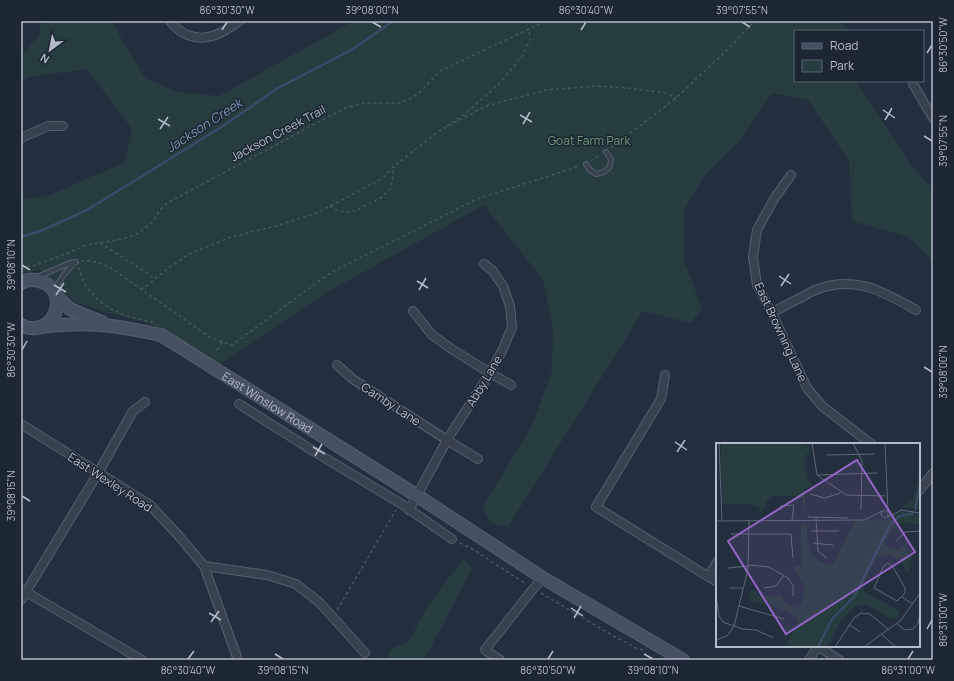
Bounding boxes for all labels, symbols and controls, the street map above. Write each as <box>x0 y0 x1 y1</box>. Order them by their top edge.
text: 86°30'30"W <box>199 3 255 17</box>
text: 39°08'00"N <box>345 3 399 17</box>
text: 86°30'40"W <box>559 3 614 17</box>
text: 39°07'55"N <box>716 3 768 17</box>
text: 86°30'50"W <box>936 17 950 73</box>
north arrow <box>30 30 70 70</box>
legend <box>794 30 924 82</box>
text: Road <box>830 37 858 54</box>
text: N <box>37 50 52 67</box>
text: Park <box>830 57 855 74</box>
water label: Jackson Creek <box>163 92 248 156</box>
street label: Jackson Creek Trail <box>227 101 329 165</box>
text: 39°07'55"N <box>936 115 950 167</box>
park label: Goat Farm Park <box>548 132 631 149</box>
text: 39°08'10"N <box>4 239 18 291</box>
street label: East Browning Lane <box>750 279 812 385</box>
text: 86°30'30"W <box>4 322 18 378</box>
text: 39°08'00"N <box>936 345 950 399</box>
street label: Abby Lane <box>462 352 506 410</box>
street label: East Winslow Road <box>219 367 316 437</box>
street label: Camby Lane <box>358 378 424 430</box>
inset map <box>716 443 920 647</box>
street label: East Wexley Road <box>64 448 156 516</box>
text: 39°08'15"N <box>4 470 18 521</box>
text: 86°31'00"W <box>936 593 950 647</box>
text: 86°30'40"W <box>161 663 216 677</box>
text: 39°08'15"N <box>258 663 309 677</box>
text: 86°30'50"W <box>520 663 576 677</box>
text: 39°08'10"N <box>627 663 679 677</box>
text: 86°31'00"W <box>881 663 935 677</box>

